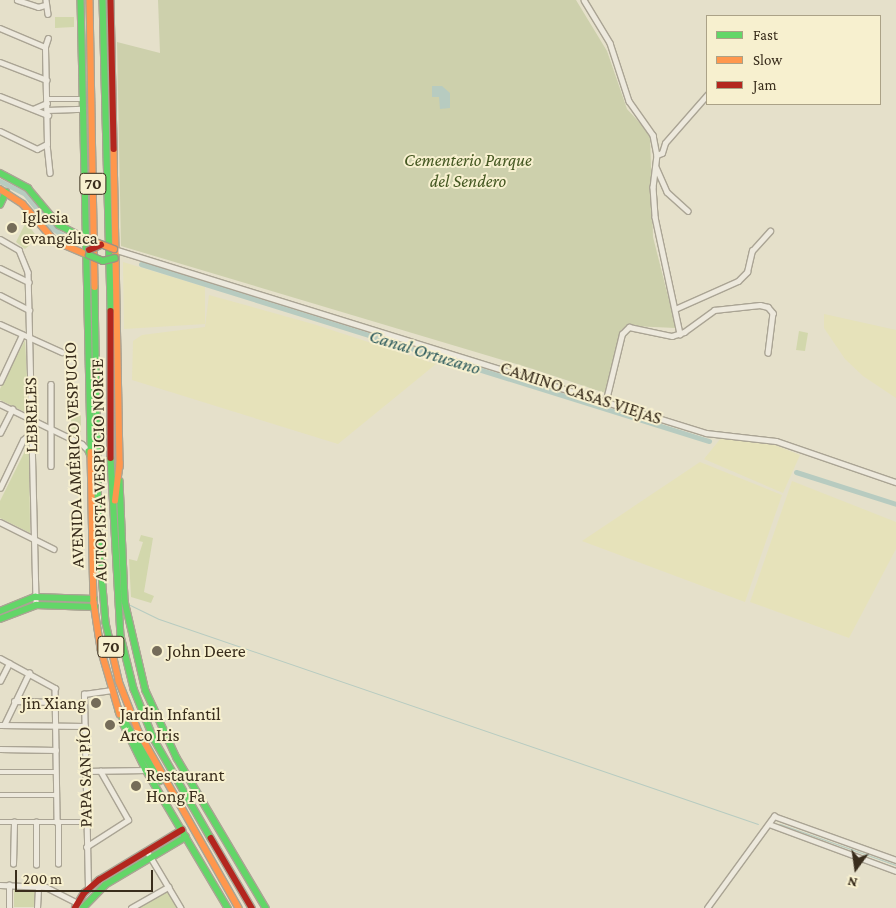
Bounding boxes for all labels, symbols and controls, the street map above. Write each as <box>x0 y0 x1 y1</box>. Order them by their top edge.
legend <box>706 15 881 105</box>
text: Fast <box>753 27 778 43</box>
text: Slow <box>753 52 782 68</box>
text: Jam <box>753 77 776 93</box>
park label: Cementerio Parque del Sendero <box>404 150 532 192</box>
road number: 70 <box>79 170 107 198</box>
place label: Iglesia evangélica <box>22 207 98 250</box>
marker: Iglesia evangélica <box>6 222 18 234</box>
water label: Canal Ortuzano <box>367 324 483 380</box>
street label: AVENIDA AMÉRICO VESPUCIO <box>59 341 89 569</box>
street label: CAMINO CASAS VIEJAS <box>497 357 665 429</box>
street label: AUTOPISTA VESPUCIO NORTE <box>86 358 112 582</box>
street label: LEBRELES <box>20 377 42 453</box>
road number: 70 <box>97 634 125 660</box>
place label: John Deere <box>167 640 246 662</box>
marker: John Deere <box>151 645 163 657</box>
place label: Jin Xiang <box>21 692 86 714</box>
marker: Jin Xiang <box>90 697 102 709</box>
place label: Jardin Infantil Arco Iris <box>120 704 221 746</box>
marker: Jardin Infantil Arco Iris <box>104 719 116 731</box>
street label: PAPA SAN PÍO <box>73 726 97 828</box>
place label: Restaurant Hong Fa <box>146 765 224 808</box>
marker: Restaurant Hong Fa <box>130 780 142 792</box>
north arrow <box>831 843 881 893</box>
scale bar <box>18 860 155 892</box>
text: 200 m <box>23 871 62 887</box>
text: N <box>846 874 859 891</box>

